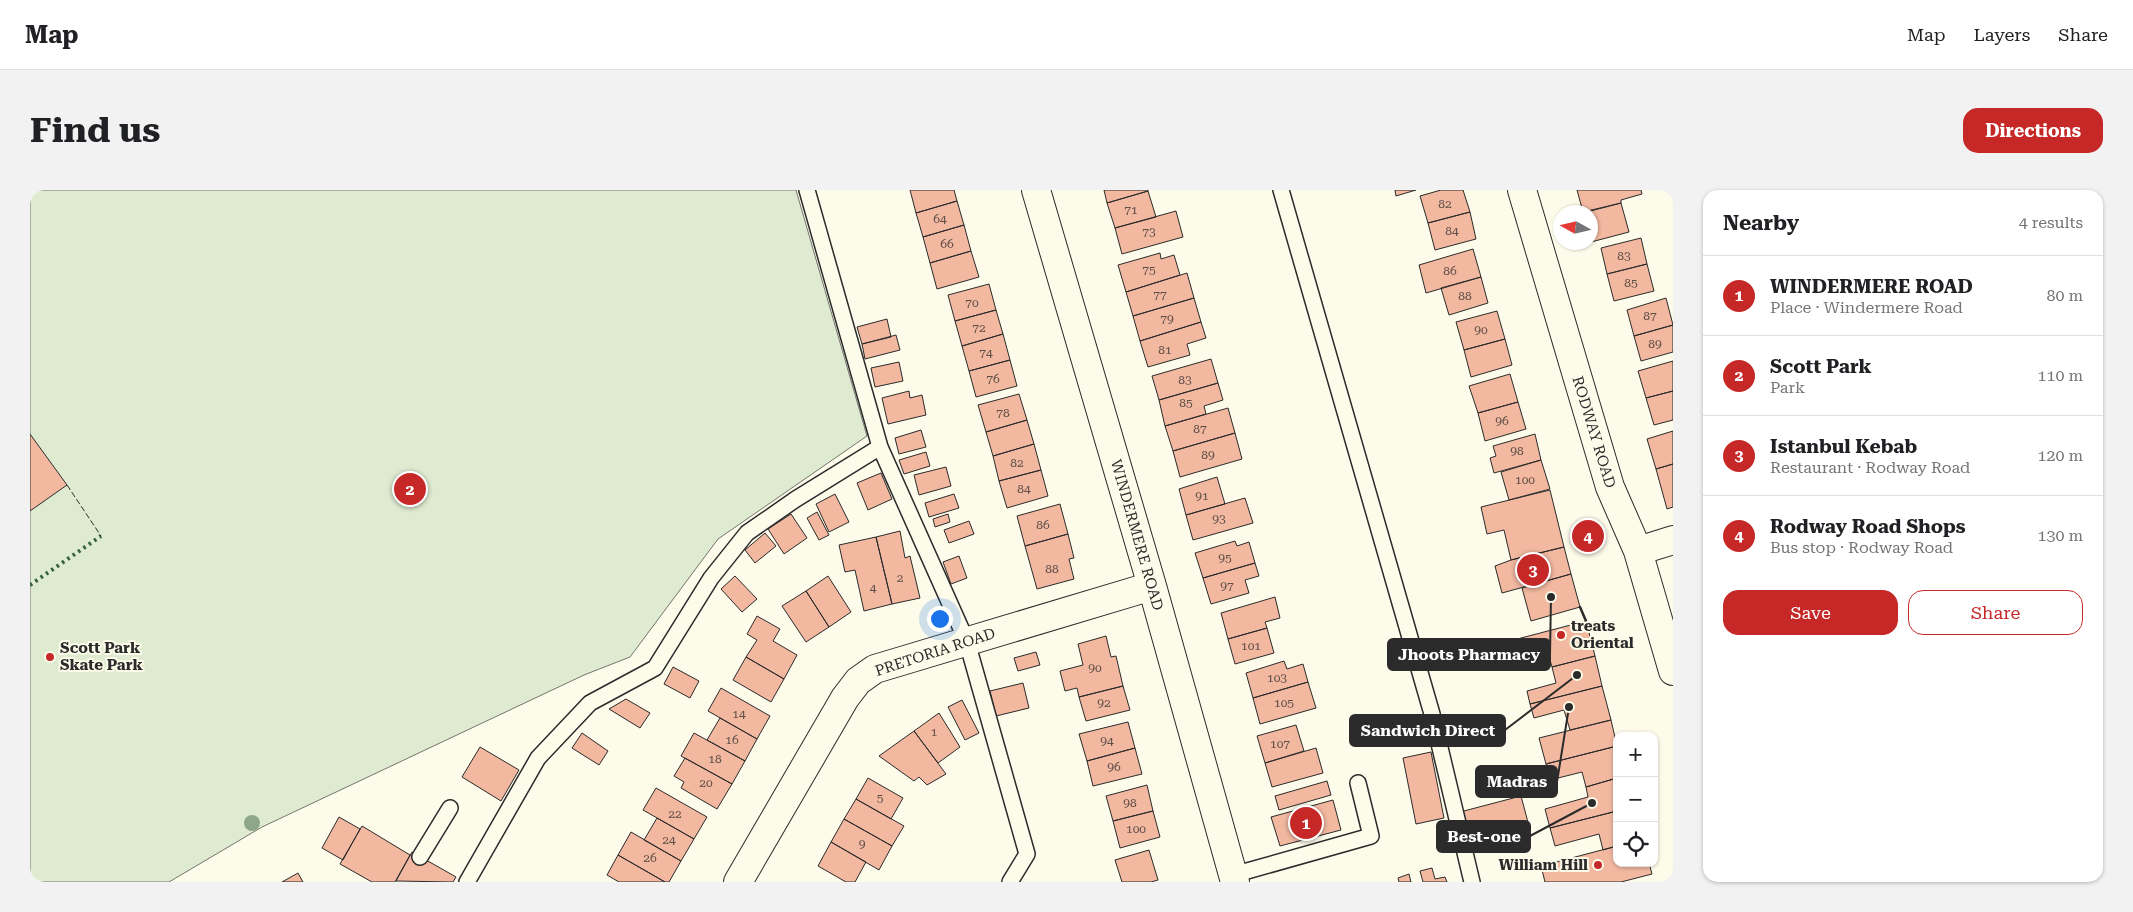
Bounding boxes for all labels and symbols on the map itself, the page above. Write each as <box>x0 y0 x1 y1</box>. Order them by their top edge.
house number: 82 <box>1438 197 1452 211</box>
house number: 71 <box>1124 203 1138 217</box>
north arrow <box>1553 205 1598 250</box>
house number: 64 <box>933 212 947 226</box>
house number: 84 <box>1445 224 1459 238</box>
house number: 73 <box>1142 225 1156 239</box>
house number: 66 <box>940 237 954 251</box>
house number: 83 <box>1617 249 1631 263</box>
house number: 75 <box>1142 263 1156 277</box>
house number: 86 <box>1443 264 1457 278</box>
house number: 85 <box>1624 276 1638 290</box>
house number: 77 <box>1153 288 1167 302</box>
house number: 88 <box>1458 289 1472 303</box>
house number: 70 <box>965 296 979 310</box>
house number: 87 <box>1643 309 1657 323</box>
house number: 79 <box>1160 312 1174 326</box>
house number: 72 <box>972 321 986 335</box>
house number: 90 <box>1474 323 1488 337</box>
house number: 89 <box>1648 337 1662 351</box>
house number: 81 <box>1158 343 1172 357</box>
house number: 74 <box>979 346 993 360</box>
house number: 76 <box>986 372 1000 386</box>
house number: 83 <box>1178 373 1192 387</box>
street label: RODWAY ROAD <box>1568 374 1620 490</box>
house number: 85 <box>1179 396 1193 410</box>
house number: 78 <box>996 406 1010 420</box>
house number: 96 <box>1495 414 1509 428</box>
house number: 87 <box>1193 422 1207 436</box>
house number: 98 <box>1510 444 1524 458</box>
house number: 89 <box>1201 448 1215 462</box>
house number: 82 <box>1010 456 1024 470</box>
street label: WINDERMERE ROAD <box>1107 457 1167 613</box>
pin: 2 <box>394 470 426 508</box>
house number: 100 <box>1515 473 1535 487</box>
house number: 84 <box>1017 482 1031 496</box>
house number: 91 <box>1195 489 1209 503</box>
house number: 93 <box>1212 512 1226 526</box>
pin: 4 <box>1572 517 1604 555</box>
house number: 86 <box>1036 518 1050 532</box>
house number: 95 <box>1218 551 1232 565</box>
pin: 3 <box>1517 551 1549 589</box>
house number: 88 <box>1045 562 1059 576</box>
house number: 2 <box>897 571 904 585</box>
house number: 97 <box>1220 579 1234 593</box>
house number: 4 <box>870 581 877 595</box>
your location <box>927 606 953 632</box>
place label: treats Oriental <box>1571 617 1634 652</box>
street label: PRETORIA ROAD <box>873 624 997 680</box>
marker: treats Oriental <box>1555 629 1567 641</box>
place label: Scott Park Skate Park <box>60 639 143 674</box>
house number: 101 <box>1241 639 1261 653</box>
callout: Jhoots Pharmacy <box>1388 639 1550 670</box>
text: Jhoots Pharmacy <box>1398 645 1540 664</box>
marker: Scott Park Skate Park <box>44 651 56 663</box>
house number: 90 <box>1088 661 1102 675</box>
house number: 103 <box>1267 671 1287 685</box>
house number: 92 <box>1097 696 1111 710</box>
house number: 105 <box>1274 696 1294 710</box>
house number: 14 <box>732 707 746 721</box>
callout: Sandwich Direct <box>1350 715 1505 746</box>
text: Sandwich Direct <box>1361 721 1496 740</box>
house number: 1 <box>931 725 938 739</box>
house number: 16 <box>725 733 739 747</box>
house number: 94 <box>1100 734 1114 748</box>
house number: 107 <box>1270 737 1290 751</box>
house number: 18 <box>708 752 722 766</box>
house number: 96 <box>1107 760 1121 774</box>
callout: Madras <box>1476 766 1557 797</box>
text: Madras <box>1487 772 1547 791</box>
house number: 20 <box>699 776 713 790</box>
house number: 5 <box>877 791 884 805</box>
house number: 98 <box>1123 796 1137 810</box>
pin: 1 <box>1290 804 1322 842</box>
house number: 22 <box>668 807 682 821</box>
callout: Best-one <box>1437 821 1530 852</box>
house number: 100 <box>1126 822 1146 836</box>
text: Best-one <box>1447 827 1521 846</box>
house number: 24 <box>662 833 676 847</box>
house number: 9 <box>859 837 866 851</box>
house number: 26 <box>643 851 657 865</box>
place label: William Hill <box>1498 856 1588 874</box>
marker: William Hill <box>1592 859 1604 871</box>

